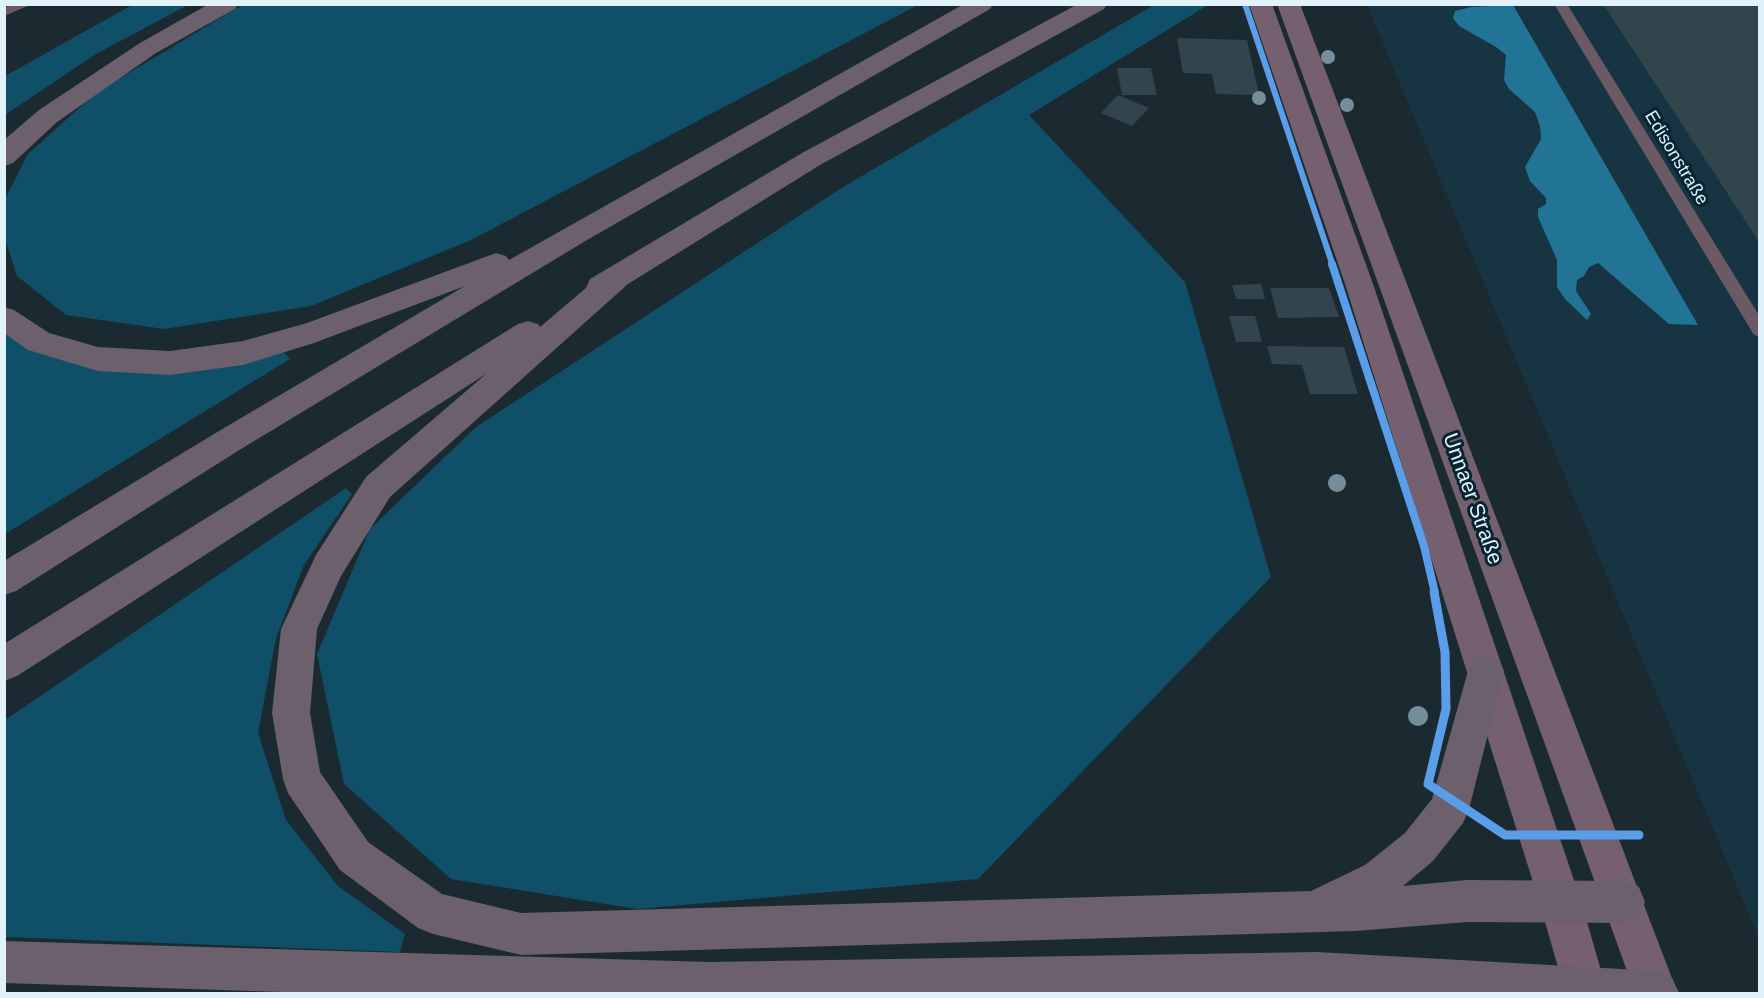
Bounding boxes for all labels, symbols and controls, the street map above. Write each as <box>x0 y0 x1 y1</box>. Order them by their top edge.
street label: Edisonstraße <box>1639 107 1713 209</box>
street label: Unnaer Straße <box>1437 430 1507 568</box>

